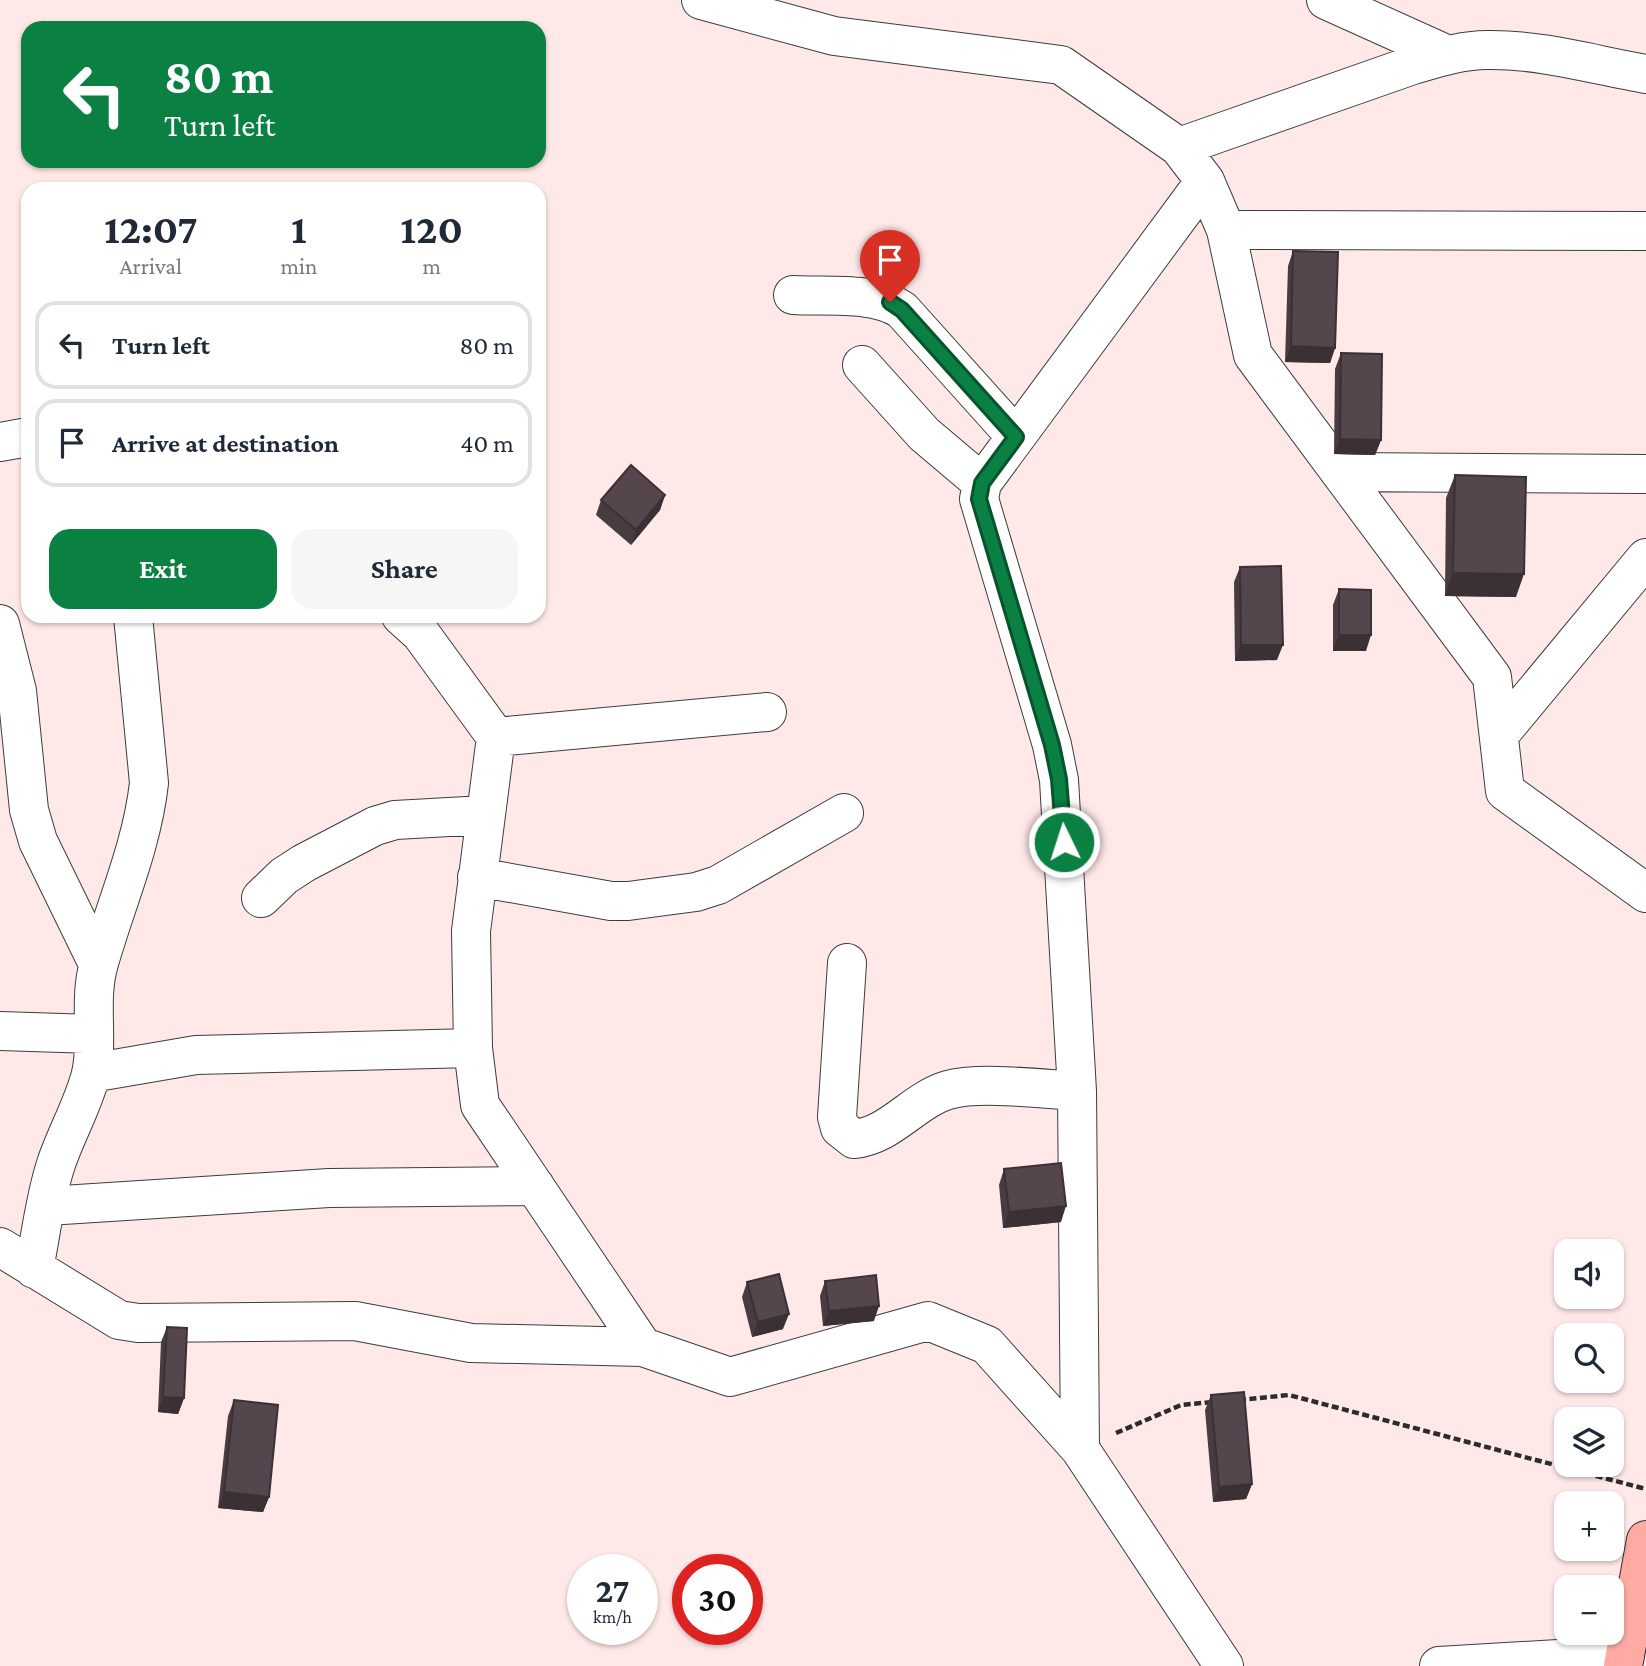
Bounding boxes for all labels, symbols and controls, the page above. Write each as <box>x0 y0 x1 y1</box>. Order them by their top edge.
icon: left <box>49 49 140 140</box>
text: 80 m <box>164 49 273 104</box>
text: Turn left <box>164 107 275 143</box>
text: 12:07 <box>104 205 198 252</box>
text: 1 <box>291 205 307 252</box>
text: 120 <box>400 205 463 252</box>
pin <box>860 230 920 302</box>
icon: arrive <box>871 241 909 279</box>
text: Arrival <box>119 253 182 279</box>
text: min <box>281 253 317 279</box>
text: m <box>422 253 441 279</box>
icon: left <box>53 326 91 364</box>
text: Turn left <box>112 331 210 360</box>
text: 80 m <box>460 331 514 360</box>
icon: arrive <box>53 424 91 462</box>
text: Arrive at destination <box>112 429 339 458</box>
text: 40 m <box>460 429 514 458</box>
button: Exit <box>49 529 277 609</box>
button: Share <box>291 529 518 609</box>
position arrow <box>1027 805 1101 879</box>
map controls <box>1554 1239 1624 1645</box>
button: sound <box>1554 1239 1624 1309</box>
button: search <box>1554 1323 1624 1393</box>
button: layers <box>1554 1407 1624 1477</box>
button: + <box>1554 1491 1624 1561</box>
speed limit sign: 30 <box>672 1554 763 1645</box>
text: 27 <box>596 1571 629 1610</box>
button: − <box>1554 1575 1624 1645</box>
text: km/h <box>593 1607 632 1627</box>

